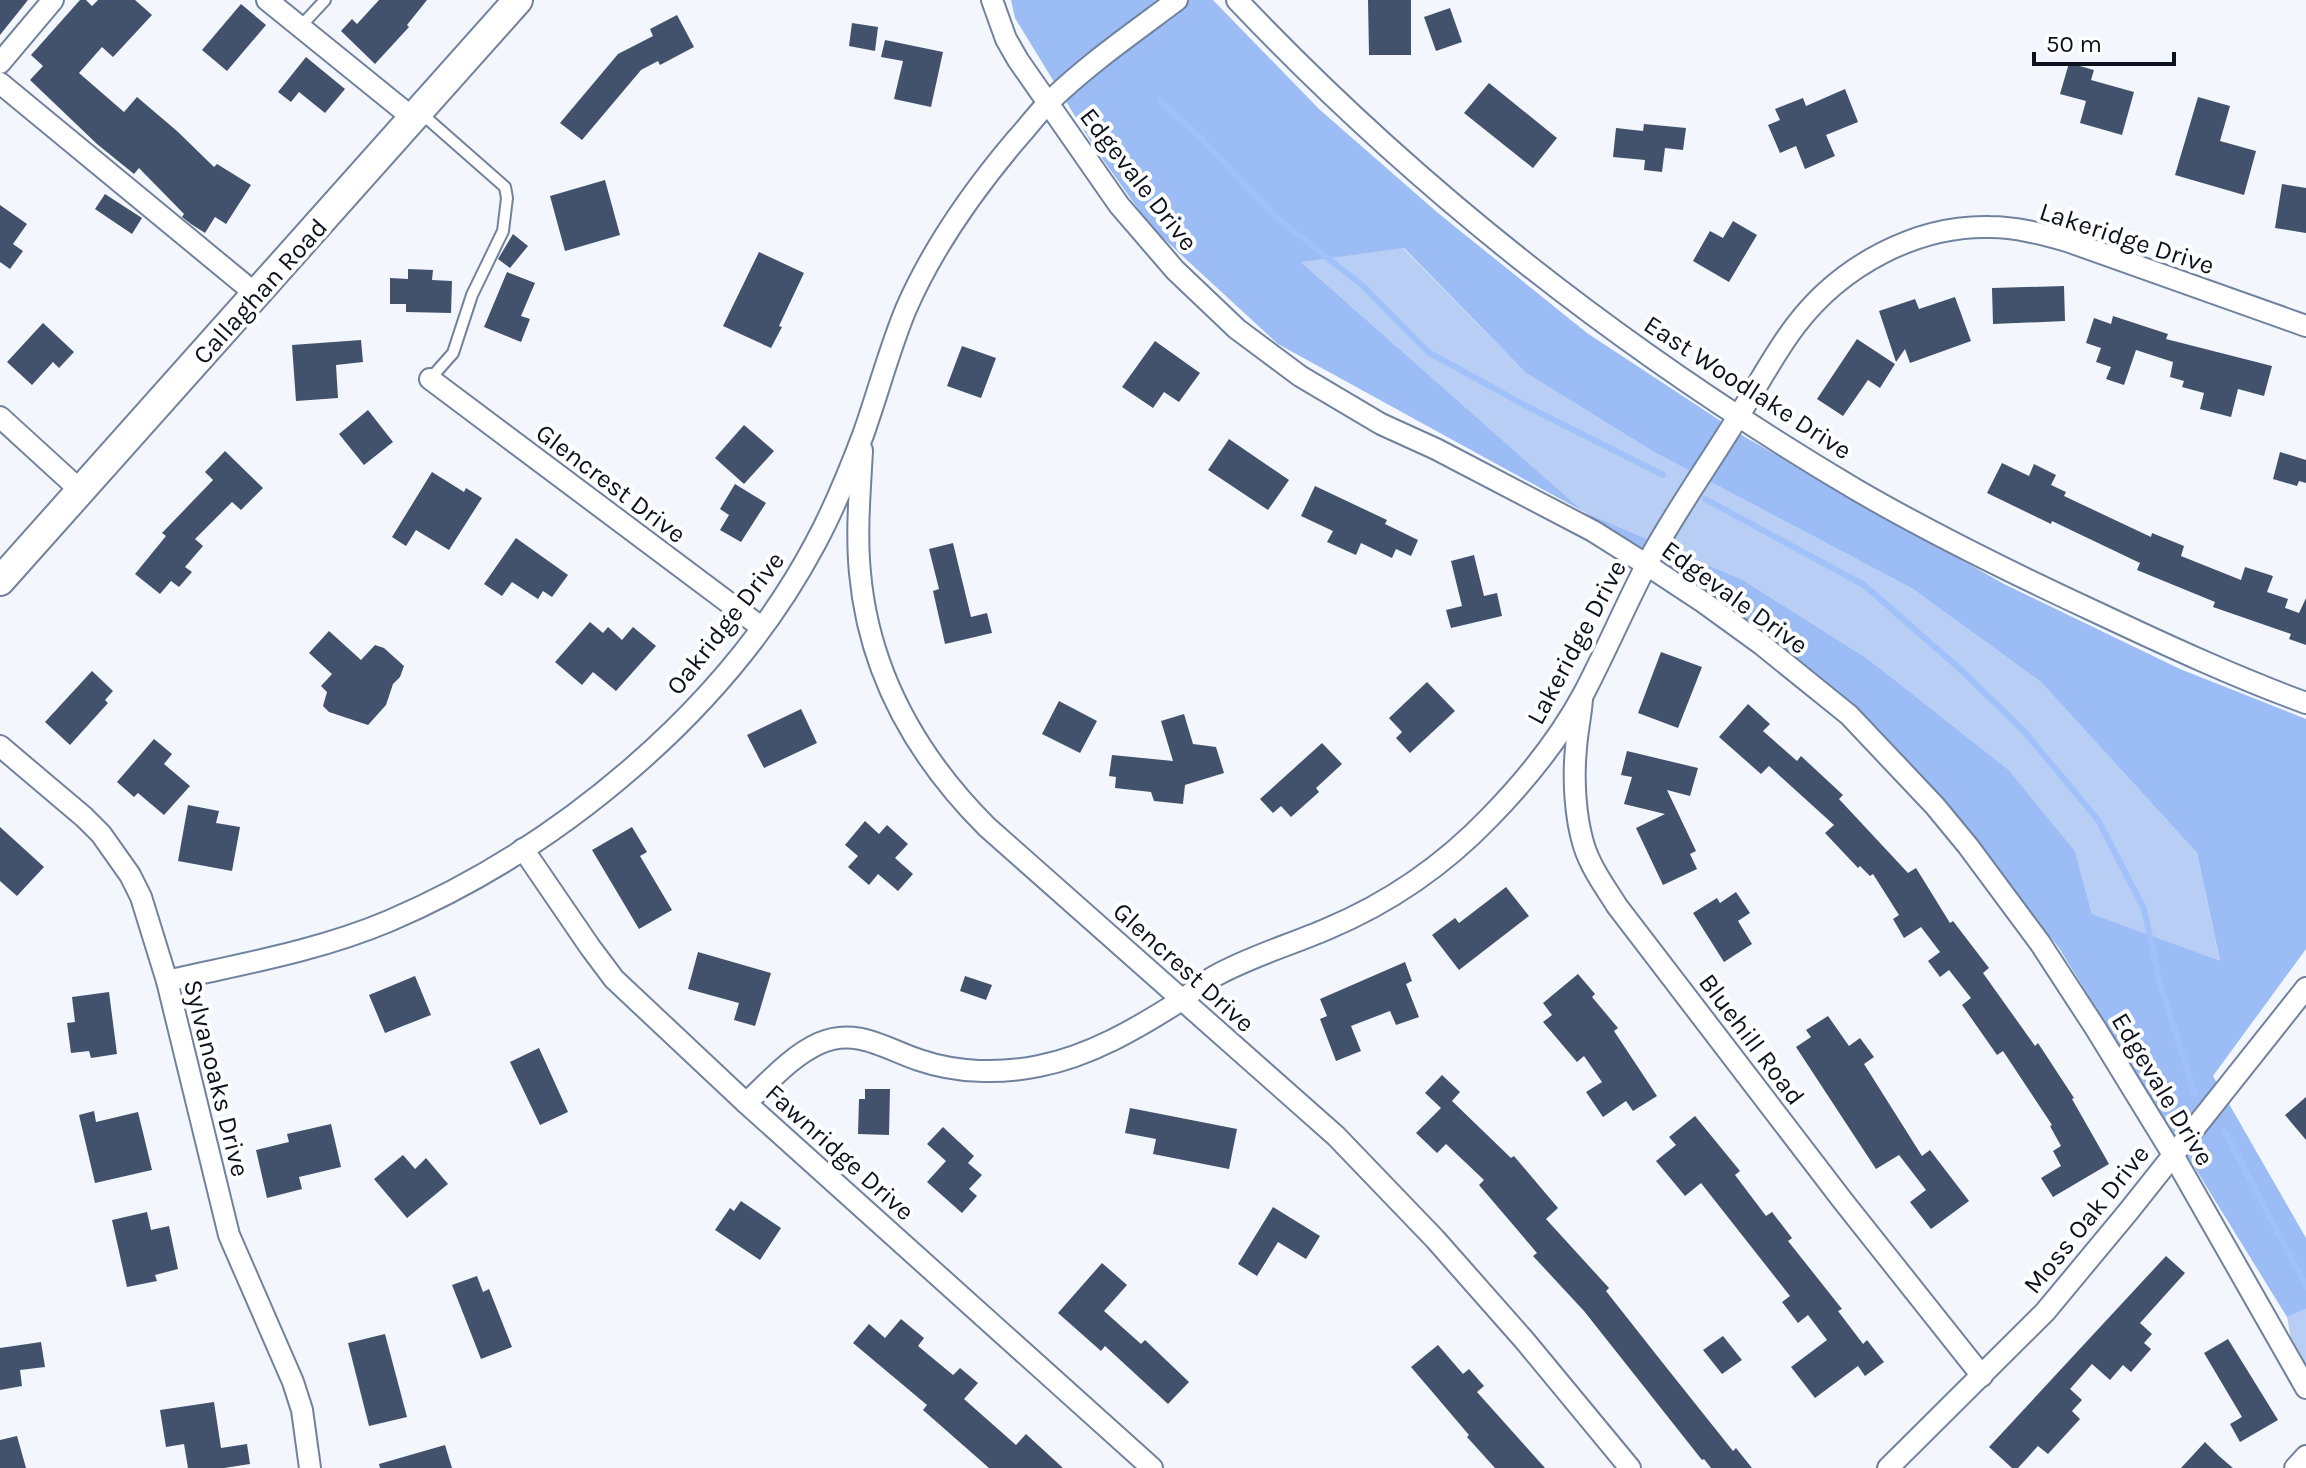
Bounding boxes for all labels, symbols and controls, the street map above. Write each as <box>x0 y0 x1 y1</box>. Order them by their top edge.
scale bar <box>2034 16 2174 66</box>
text: 50 m <box>2046 30 2102 58</box>
street label: Edgevale Drive <box>1073 102 1204 257</box>
street label: Lakeridge Drive <box>2036 196 2218 281</box>
street label: Callaghan Road <box>187 212 334 371</box>
street label: East Woodlake Drive <box>1638 309 1857 466</box>
street label: Glencrest Drive <box>530 417 692 550</box>
street label: Edgevale Drive <box>1656 534 1814 661</box>
street label: Oakridge Drive <box>660 546 791 701</box>
street label: Lakeridge Drive <box>1520 555 1633 730</box>
street label: Glencrest Drive <box>1107 896 1261 1039</box>
street label: Bluehill Road <box>1692 967 1811 1111</box>
street label: Sylvanoaks Drive <box>177 976 256 1180</box>
street label: Edgevale Drive <box>2105 1007 2220 1171</box>
street label: Fawnridge Drive <box>759 1078 920 1227</box>
street label: Moss Oak Drive <box>2017 1139 2156 1300</box>

